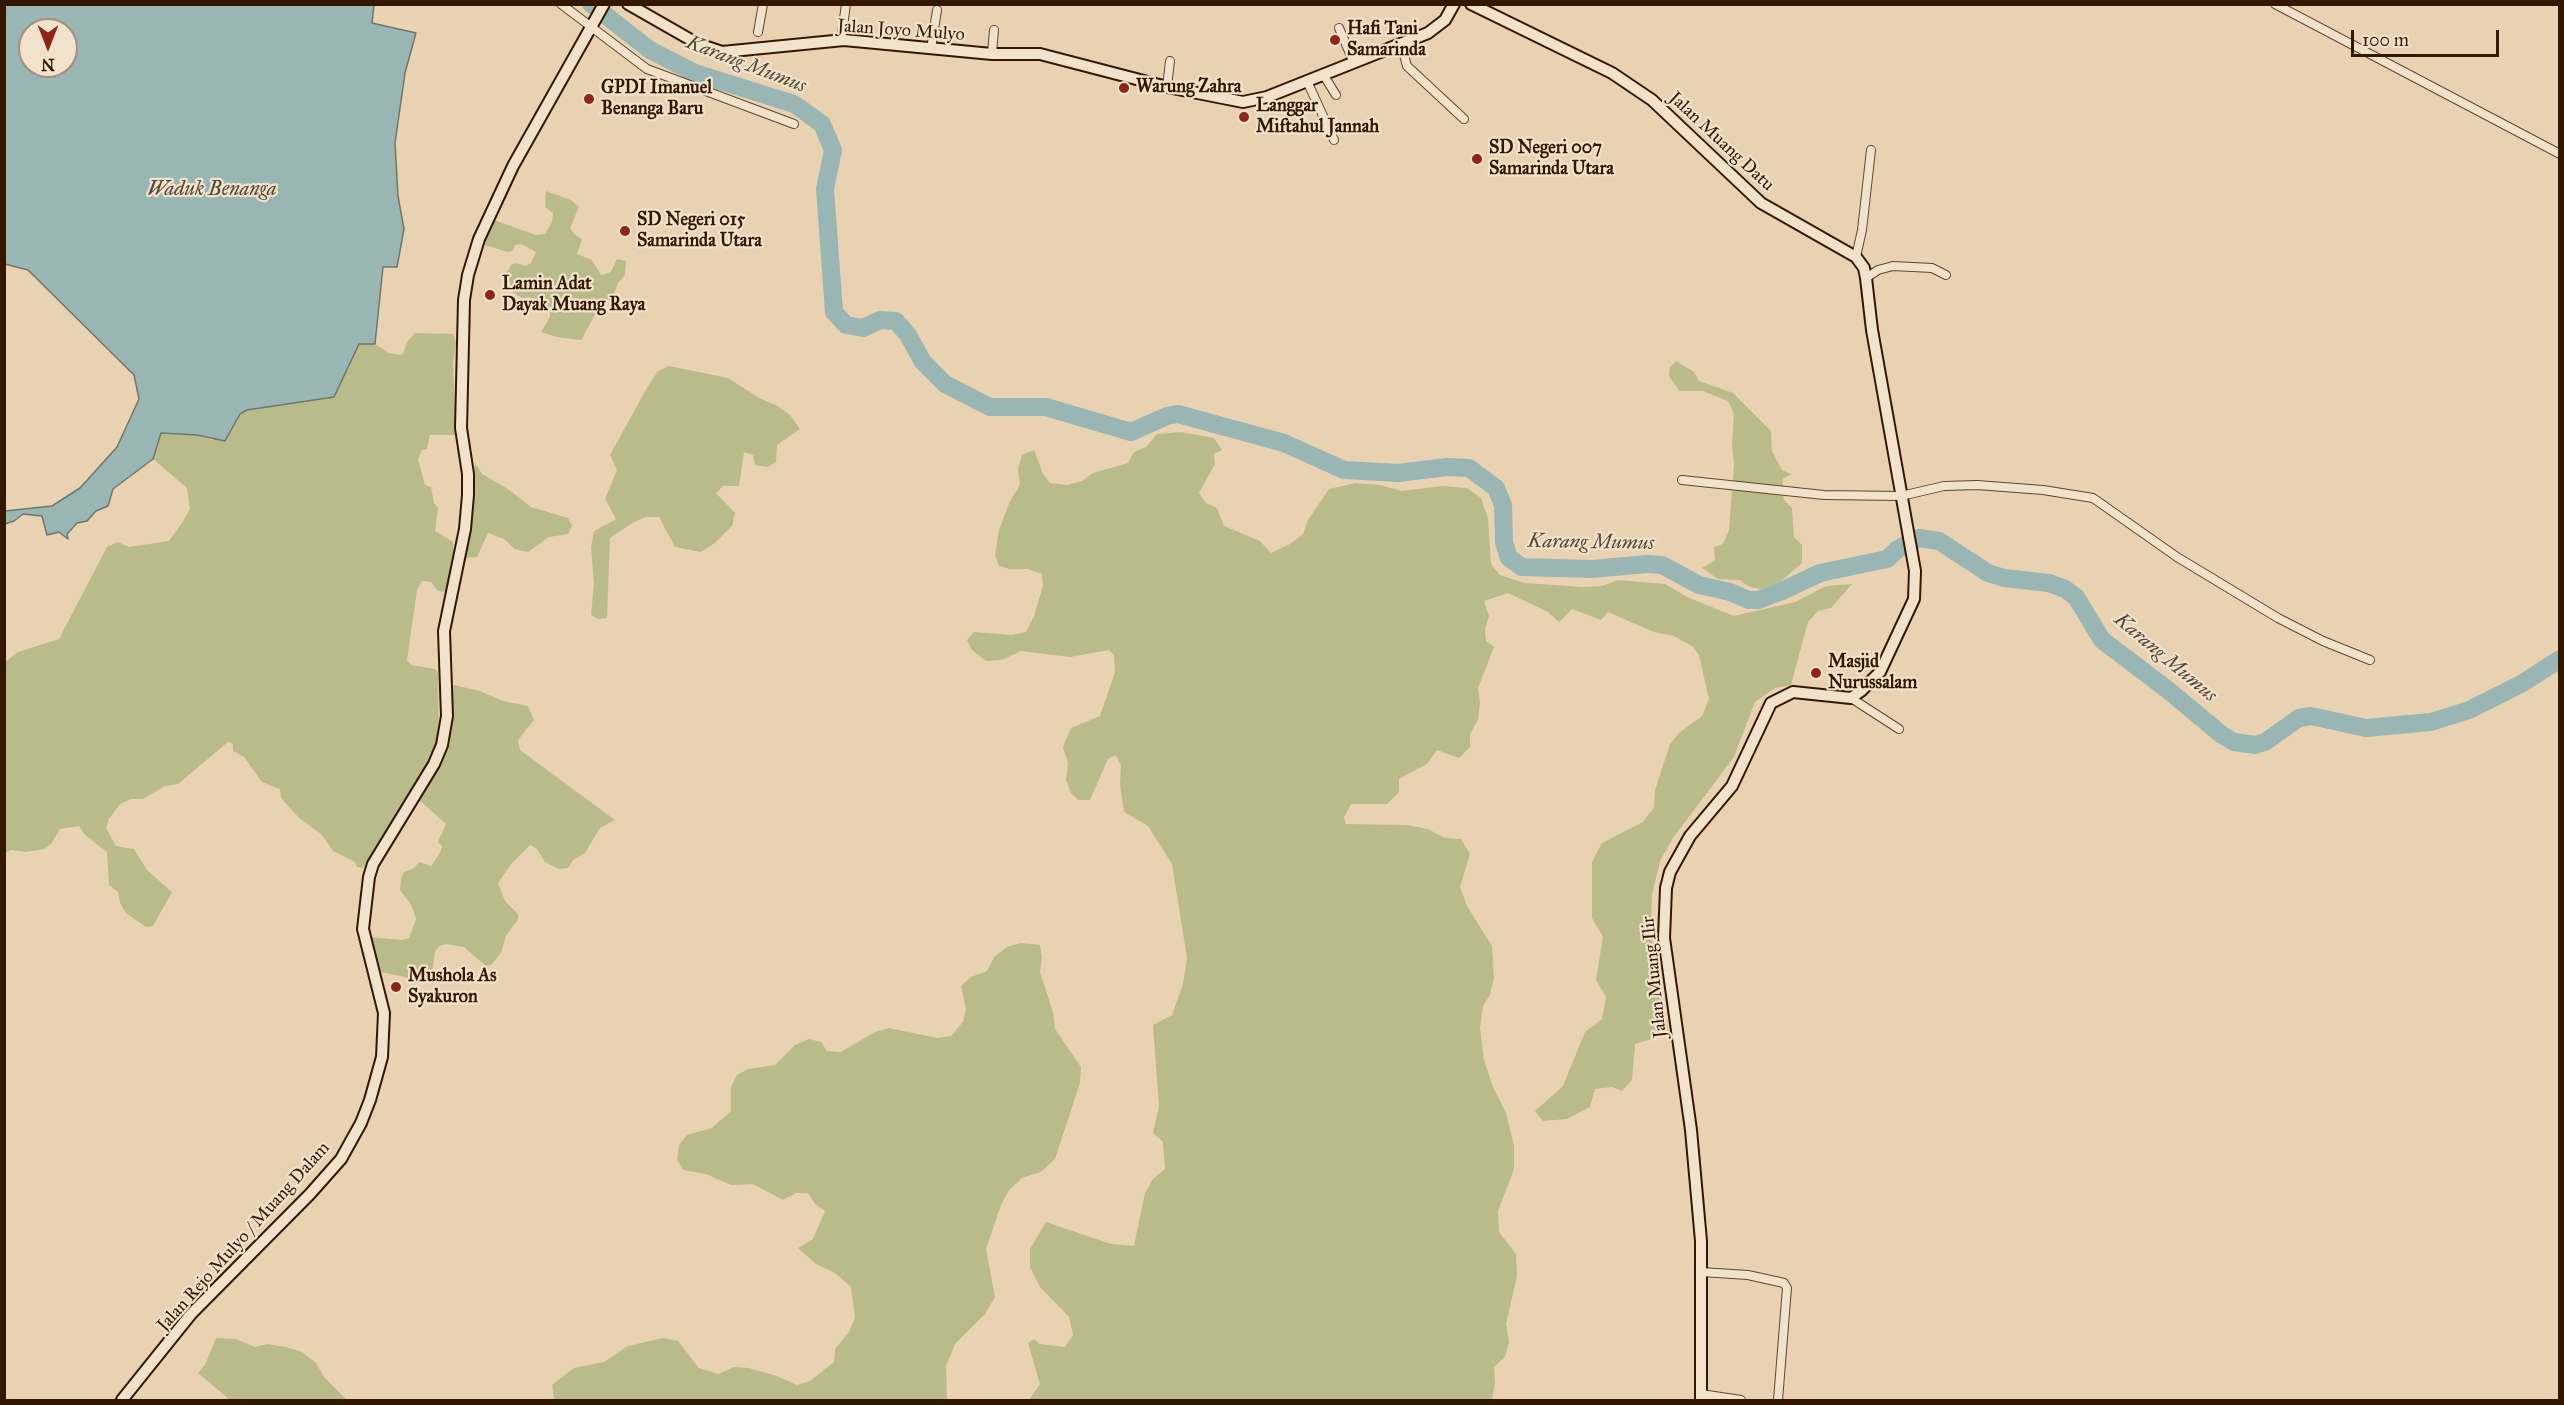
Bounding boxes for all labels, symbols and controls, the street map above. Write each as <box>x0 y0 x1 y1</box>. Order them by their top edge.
street label: Jalan Joyo Mulyo <box>836 16 966 46</box>
north arrow <box>18 18 78 78</box>
scale bar <box>2354 18 2502 56</box>
place label: Hafi Tani Samarinda <box>1347 19 1426 62</box>
text: 100 m <box>2362 29 2409 51</box>
water label: Karang Mumus <box>683 31 809 99</box>
marker: Hafi Tani Samarinda <box>1328 33 1342 47</box>
text: N <box>41 55 55 74</box>
place label: Warung Zahra <box>1136 77 1241 99</box>
place label: GPDI Imanuel Benanga Baru <box>601 78 712 121</box>
marker: Warung Zahra <box>1117 81 1131 95</box>
street label: Jalan Muang Datu <box>1664 88 1778 196</box>
marker: GPDI Imanuel Benanga Baru <box>582 92 596 106</box>
place label: Langgar Miftahul Jannah <box>1256 96 1379 138</box>
marker: Langgar Miftahul Jannah <box>1237 110 1251 124</box>
place label: SD Negeri 007 Samarinda Utara <box>1489 138 1614 180</box>
marker: SD Negeri 007 Samarinda Utara <box>1470 152 1484 166</box>
water label: Waduk Benanga <box>147 178 277 202</box>
place label: SD Negeri 015 Samarinda Utara <box>637 210 762 252</box>
marker: SD Negeri 015 Samarinda Utara <box>618 224 632 238</box>
place label: Lamin Adat Dayak Muang Raya <box>502 274 645 316</box>
marker: Lamin Adat Dayak Muang Raya <box>483 288 497 302</box>
water label: Karang Mumus <box>1528 530 1654 556</box>
water label: Karang Mumus <box>2109 608 2221 708</box>
place label: Masjid Nurussalam <box>1828 652 1917 694</box>
marker: Masjid Nurussalam <box>1809 666 1823 680</box>
street label: Jalan Muang Ilir <box>1638 915 1672 1039</box>
place label: Mushola As Syakuron <box>408 966 497 1008</box>
marker: Mushola As Syakuron <box>389 980 403 994</box>
street label: Jalan Rejo Mulyo / Muang Dalam <box>153 1138 335 1336</box>

